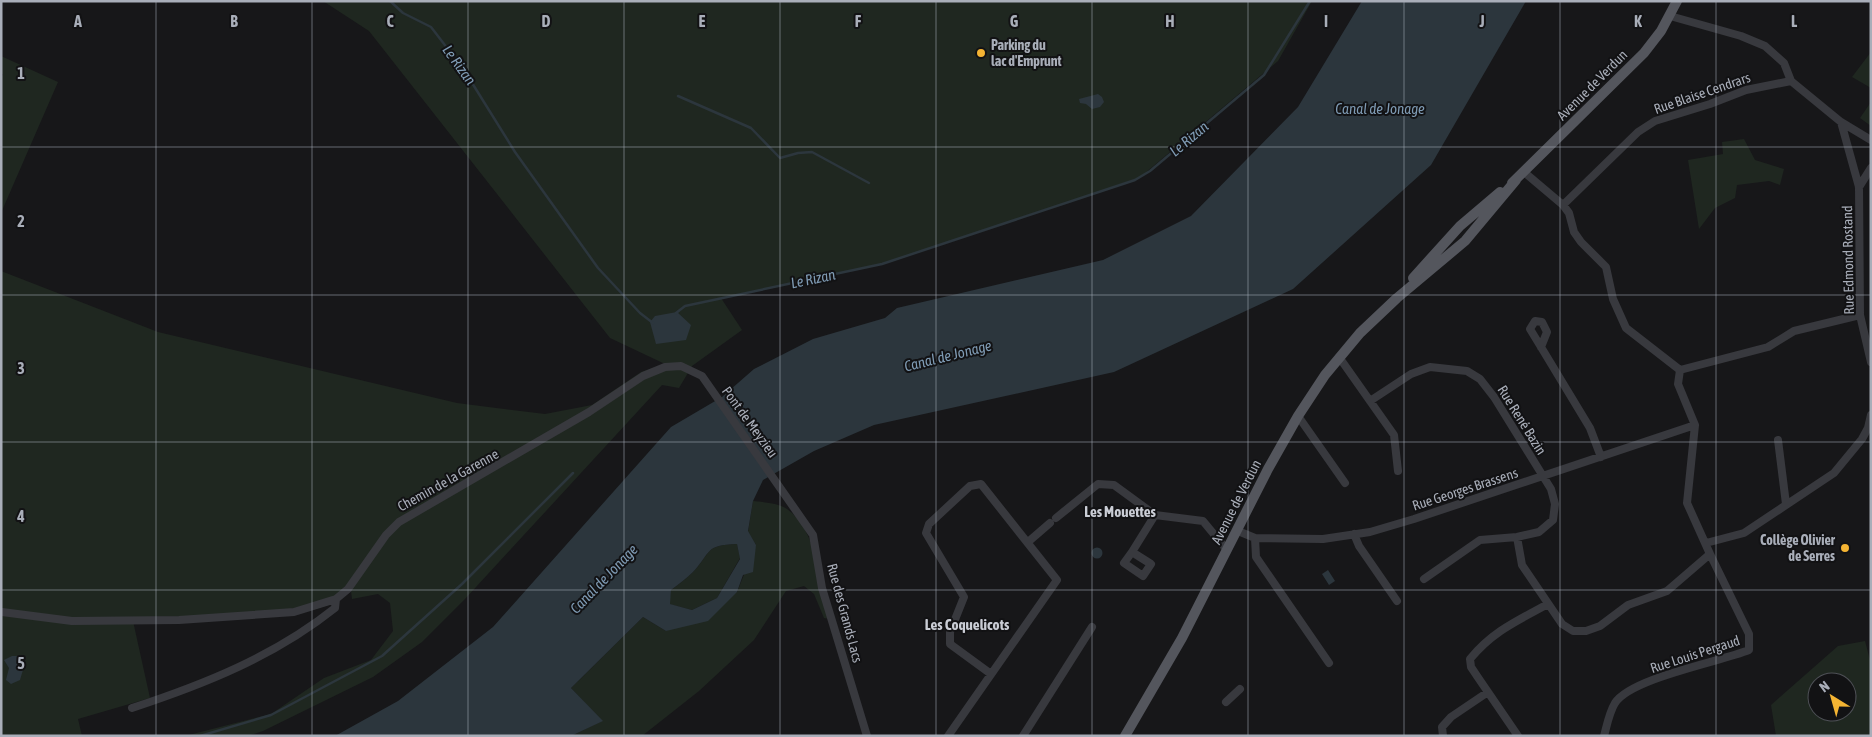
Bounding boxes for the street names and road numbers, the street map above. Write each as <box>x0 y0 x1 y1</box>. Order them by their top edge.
street label: Avenue de Verdun <box>1554 47 1630 123</box>
street label: Rue Blaise Cendrars <box>1652 69 1752 117</box>
street label: Rue Edmond Rostand <box>1839 205 1857 315</box>
street label: Rue René Bazin <box>1494 382 1550 458</box>
street label: Pont de Meyzieu <box>719 383 781 461</box>
street label: Chemin de la Garenne <box>395 446 501 514</box>
street label: Avenue de Verdun <box>1208 457 1264 547</box>
street label: Rue Georges Brassens <box>1410 464 1520 514</box>
street label: Rue des Grands Lacs <box>824 562 866 664</box>
street label: Rue Louis Pergaud <box>1648 632 1742 676</box>

